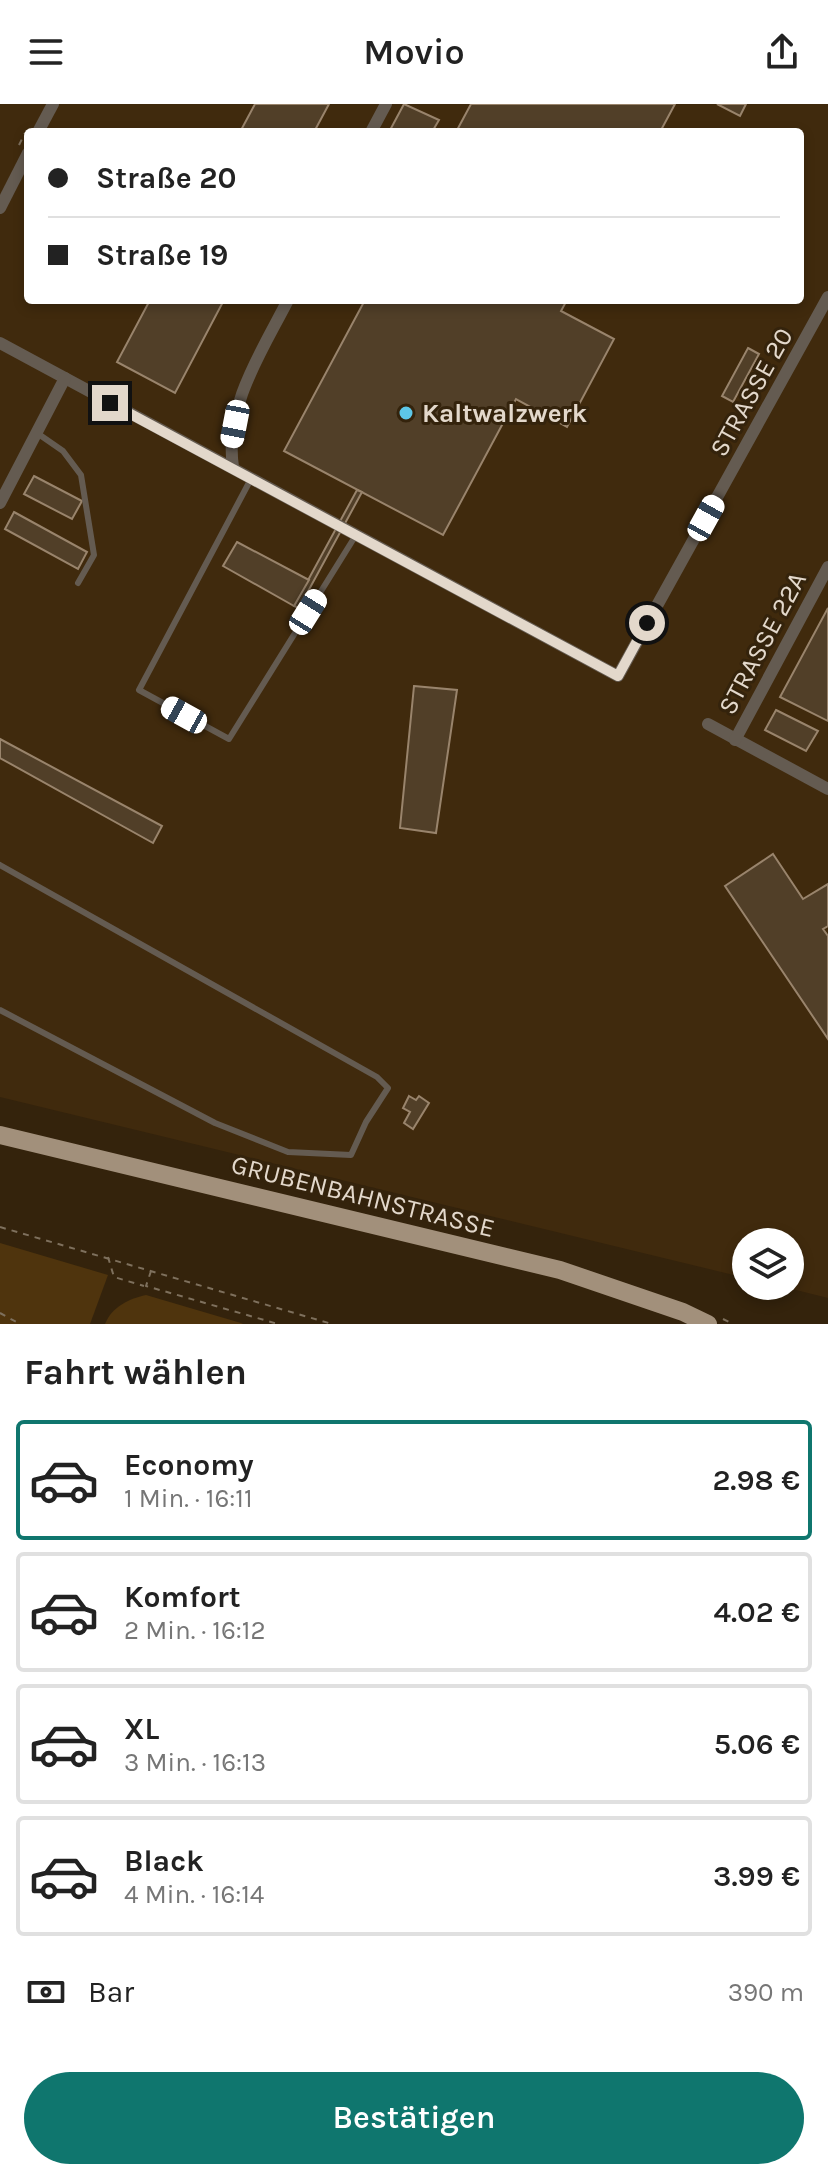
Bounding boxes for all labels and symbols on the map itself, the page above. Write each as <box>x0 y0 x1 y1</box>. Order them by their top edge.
street label: STRASSE 20 <box>703 322 799 462</box>
route end <box>92 385 128 421</box>
car <box>219 398 251 450</box>
place label: Kaltwalzwerk <box>422 398 587 429</box>
marker: Kaltwalzwerk <box>397 404 415 422</box>
car <box>684 491 728 545</box>
street label: STRASSE 22A <box>712 567 813 720</box>
car <box>285 585 331 639</box>
route start <box>629 605 665 641</box>
car <box>157 693 211 737</box>
street label: GRUBENBAHNSTRASSE <box>228 1149 498 1244</box>

